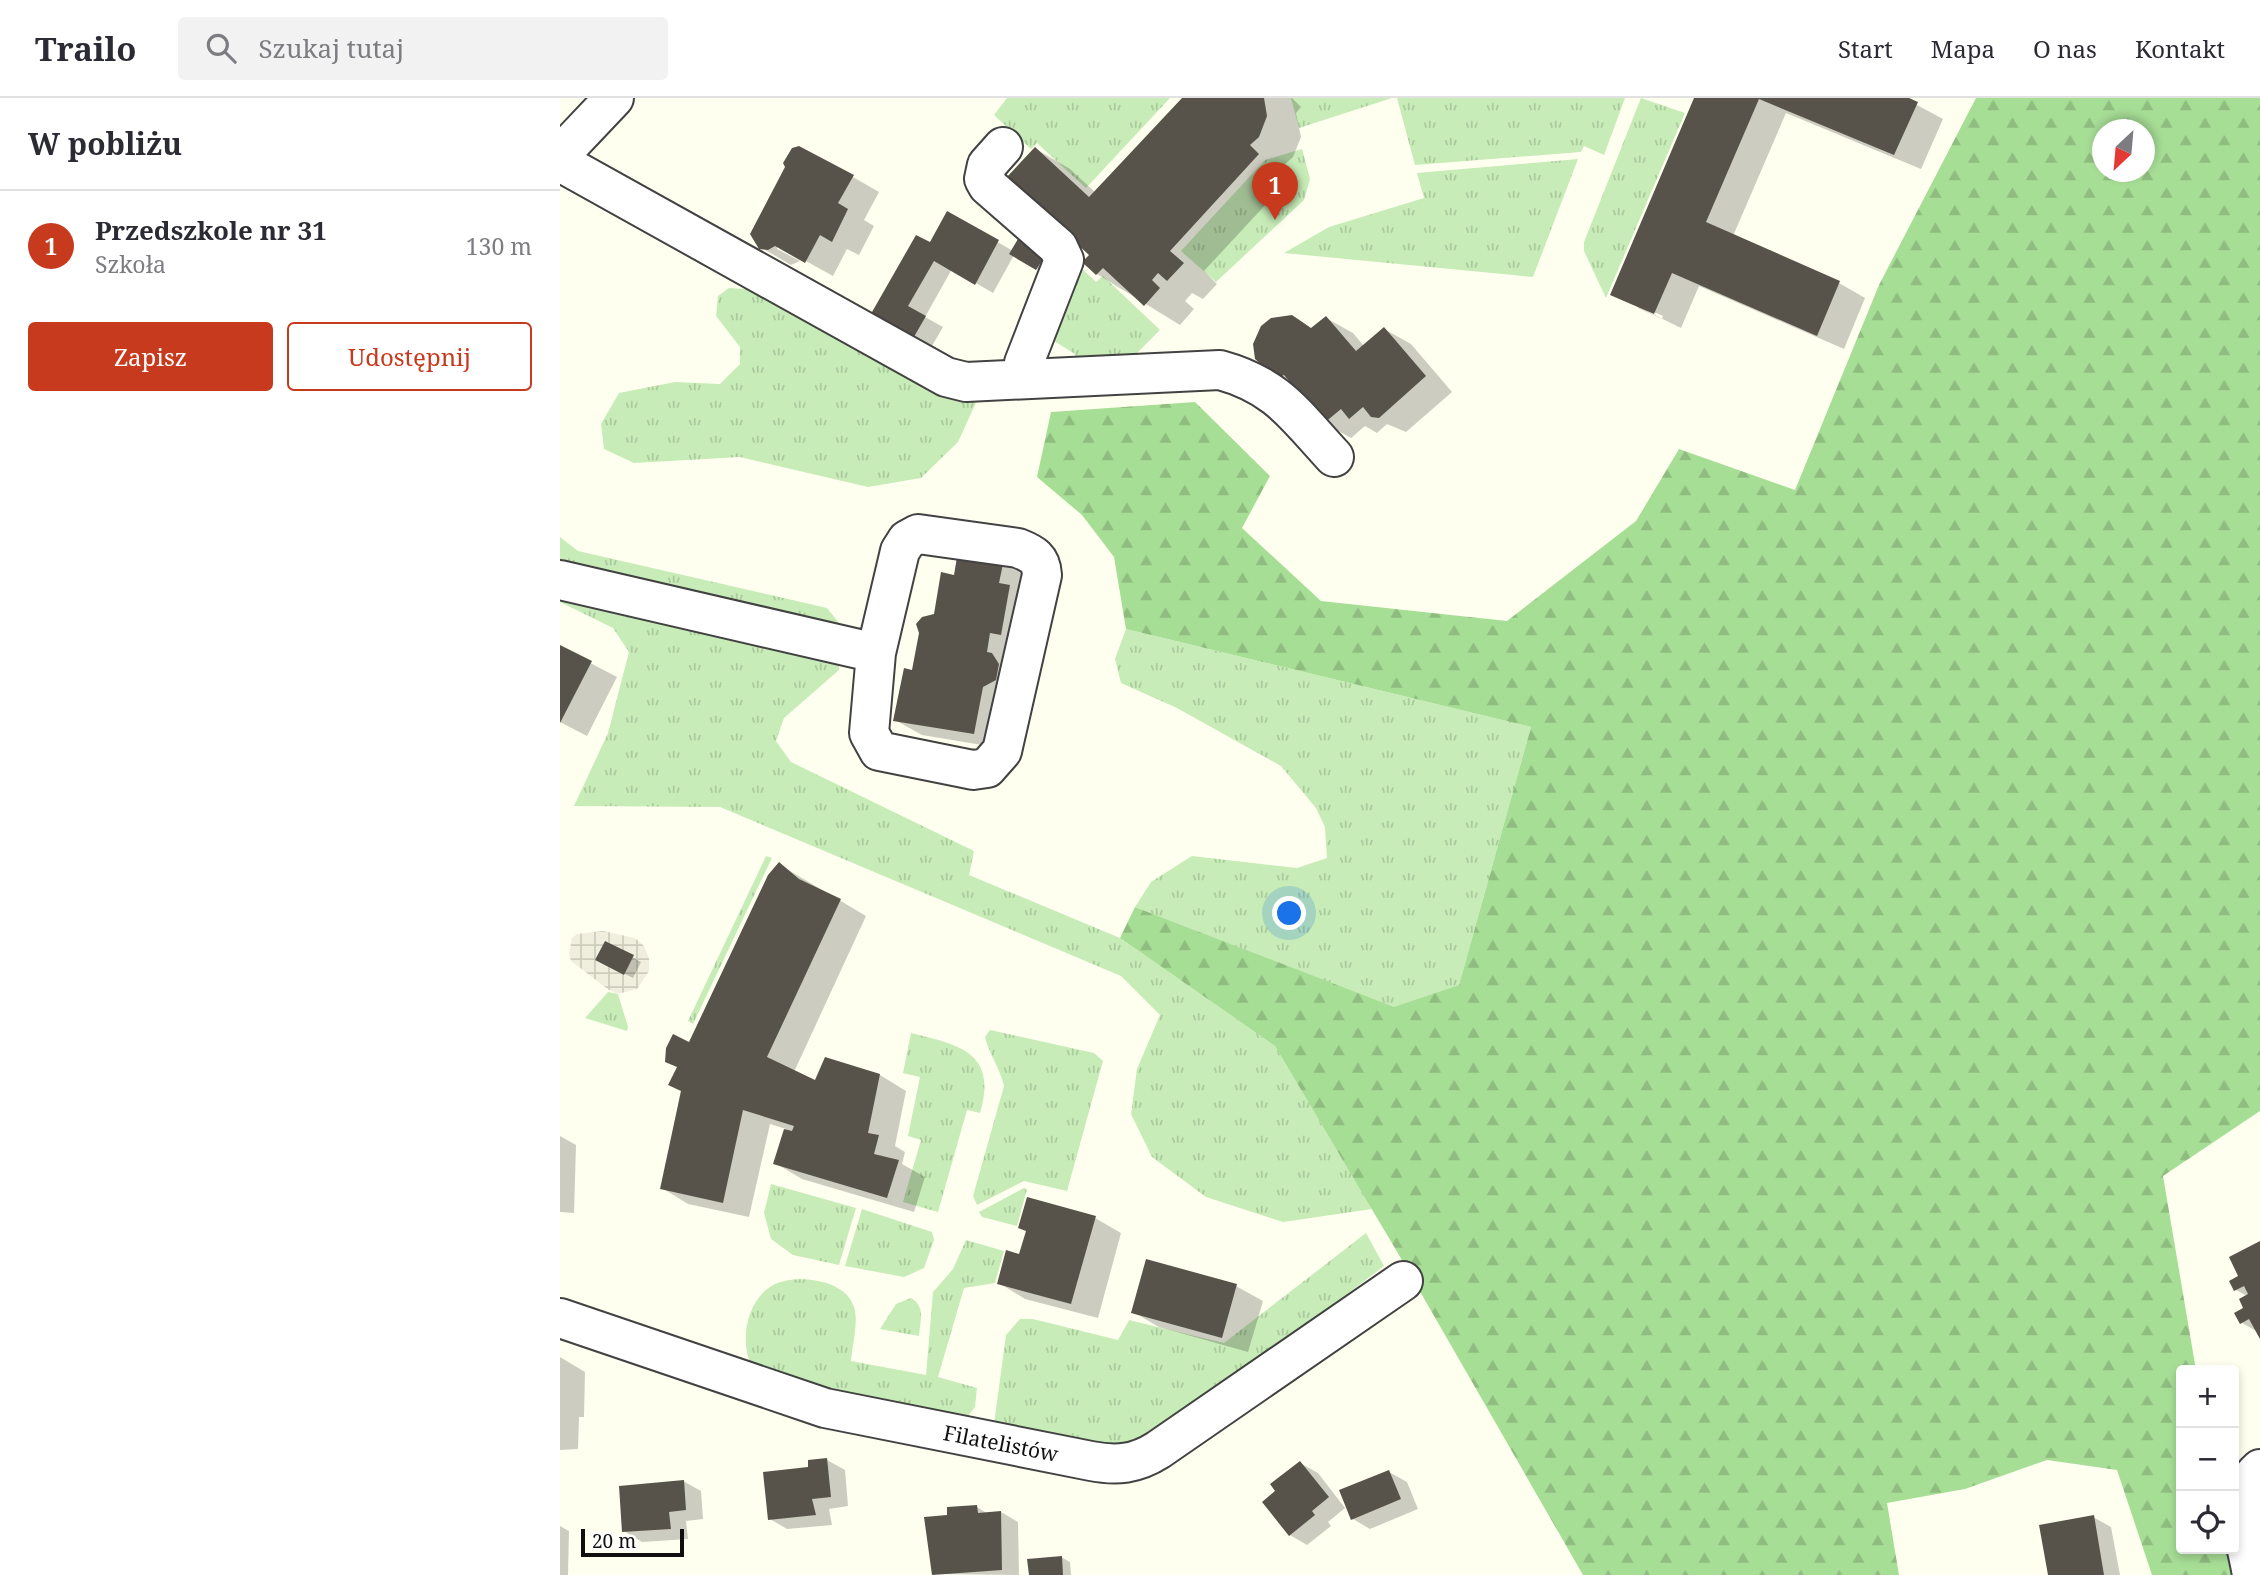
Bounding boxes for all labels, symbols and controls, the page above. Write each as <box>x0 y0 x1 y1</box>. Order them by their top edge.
search box <box>178 17 668 80</box>
text: Trailo <box>35 26 136 71</box>
icon: search <box>202 29 240 67</box>
text: Szukaj tutaj <box>258 30 404 66</box>
text: Start <box>1838 32 1893 65</box>
text: Mapa <box>1931 32 1995 65</box>
text: O nas <box>2033 32 2097 65</box>
text: Kontakt <box>2135 32 2225 65</box>
north arrow <box>2092 119 2155 182</box>
text: W pobliżu <box>28 123 182 164</box>
pin: 1 <box>1252 162 1298 220</box>
text: Przedszkole nr 31 <box>95 212 327 248</box>
text: 1 <box>45 230 58 262</box>
text: 130 m <box>466 230 532 262</box>
text: Szkoła <box>95 248 166 280</box>
button: Zapisz <box>28 322 273 391</box>
button: Udostępnij <box>287 322 532 391</box>
your location <box>1272 896 1306 930</box>
map controls <box>2176 1365 2239 1554</box>
button: + <box>2176 1365 2239 1428</box>
street label: Filatelistów <box>941 1418 1062 1468</box>
button: − <box>2176 1428 2239 1491</box>
button: locate <box>2176 1491 2239 1554</box>
scale bar <box>581 1526 684 1558</box>
text: 20 m <box>592 1528 636 1554</box>

